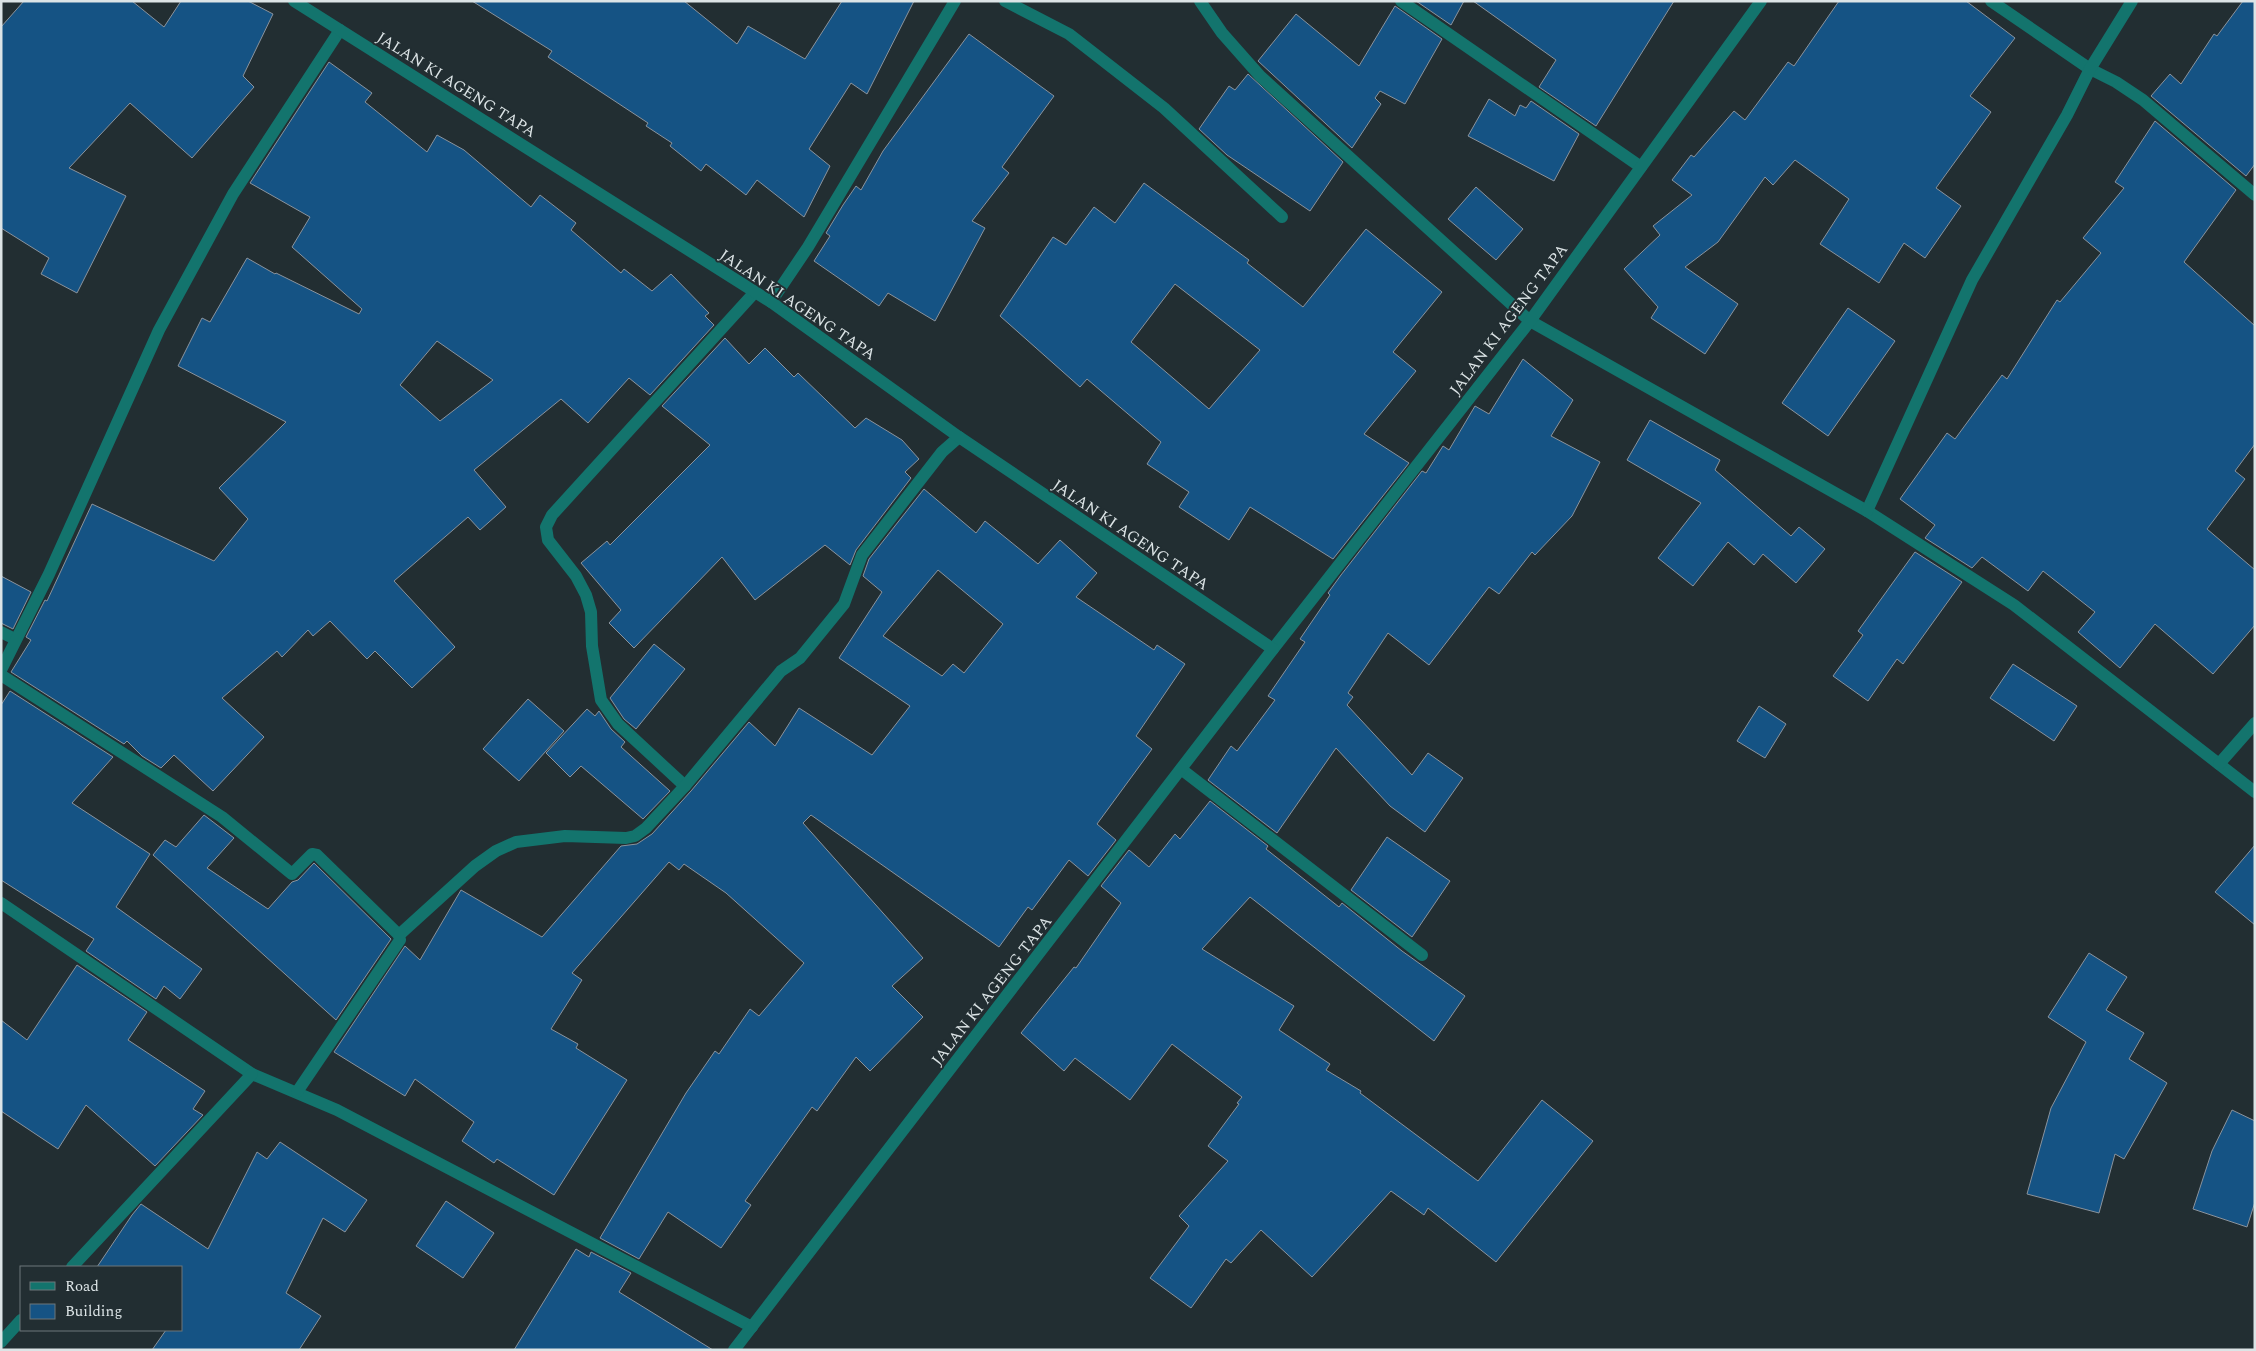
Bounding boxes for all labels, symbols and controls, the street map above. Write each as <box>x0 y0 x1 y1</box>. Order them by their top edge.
street label: JALAN KI AGENG TAPA <box>372 26 541 144</box>
street label: JALAN KI AGENG TAPA <box>1444 239 1574 400</box>
street label: JALAN KI AGENG TAPA <box>714 243 881 366</box>
street label: JALAN KI AGENG TAPA <box>1047 473 1214 596</box>
street label: JALAN KI AGENG TAPA <box>926 911 1058 1071</box>
legend <box>20 1266 182 1331</box>
text: Road <box>65 1275 99 1298</box>
text: Building <box>65 1300 122 1323</box>

